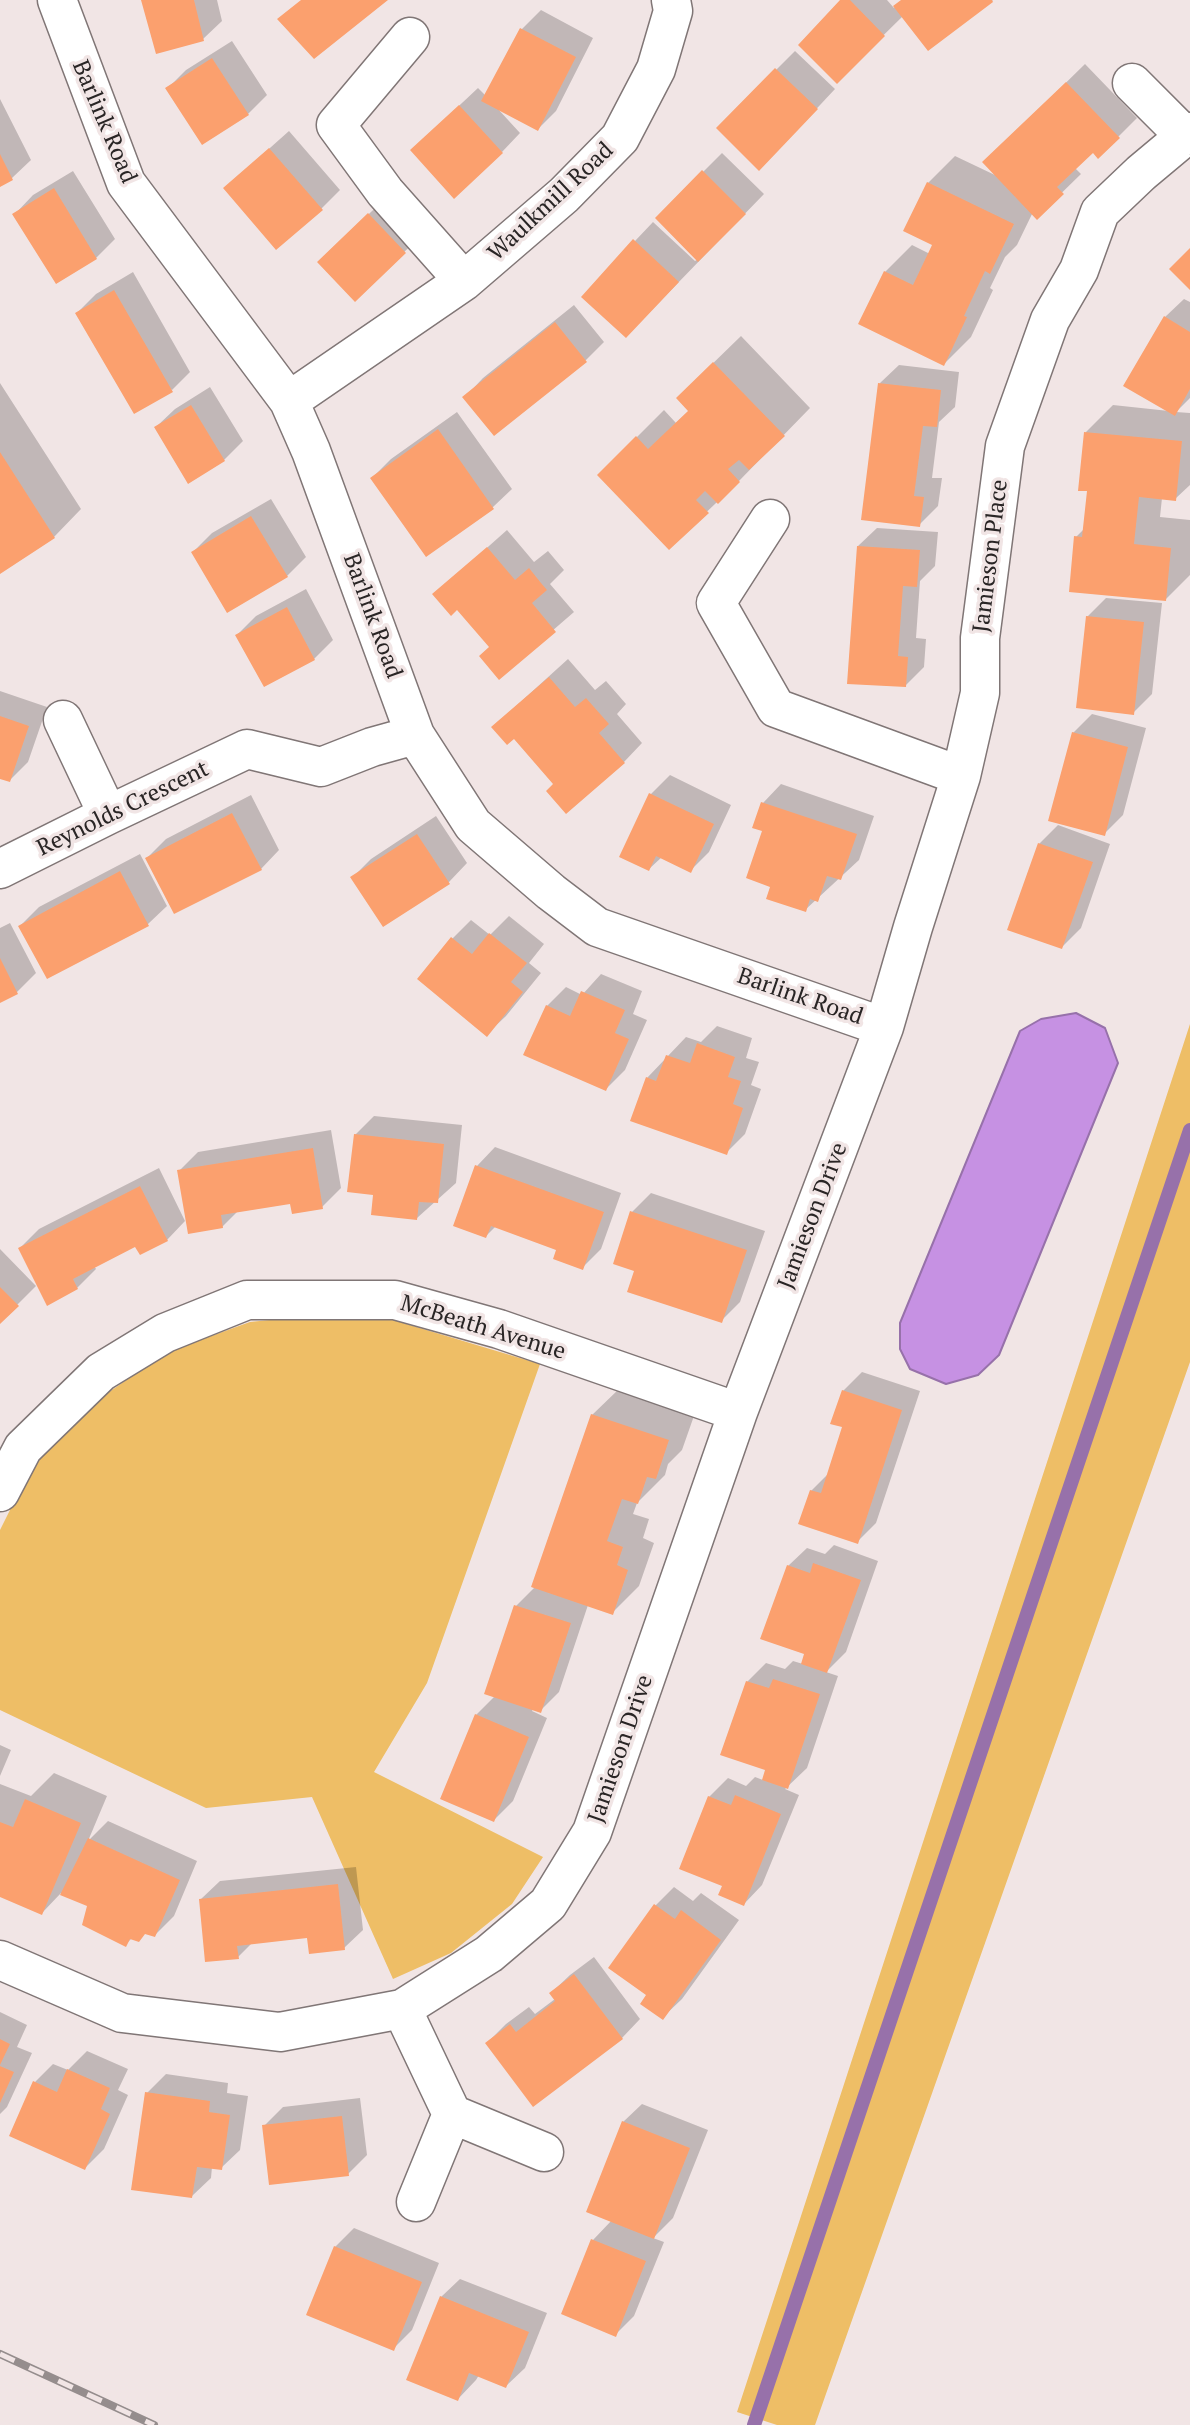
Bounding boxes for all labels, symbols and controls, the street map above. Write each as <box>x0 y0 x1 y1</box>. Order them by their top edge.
street label: Barlink Road <box>66 56 142 188</box>
street label: Waulkmill Road <box>483 137 619 267</box>
street label: Jamieson Place <box>968 478 1014 634</box>
street label: Barlink Road <box>337 550 407 682</box>
street label: Reynolds Crescent <box>33 755 213 863</box>
street label: Barlink Road <box>734 963 866 1031</box>
street label: Jamieson Drive <box>772 1139 854 1293</box>
street label: McBeath Avenue <box>397 1290 569 1366</box>
street label: Jamieson Drive <box>583 1671 659 1827</box>

